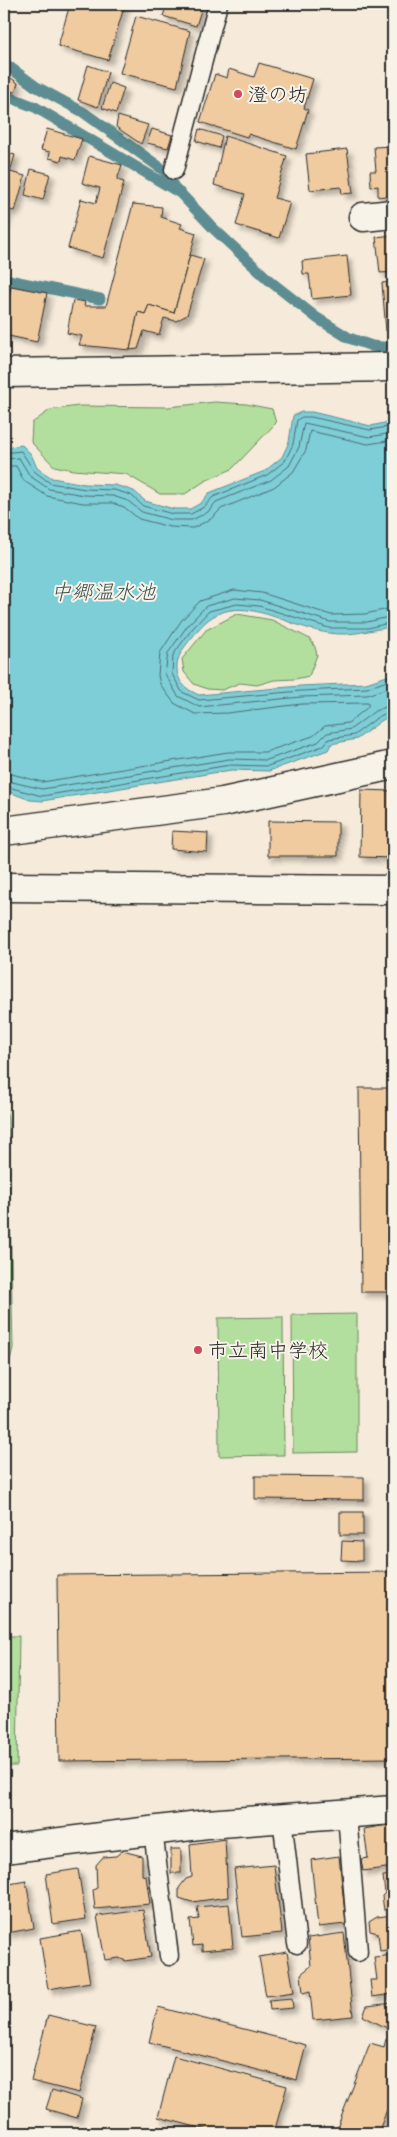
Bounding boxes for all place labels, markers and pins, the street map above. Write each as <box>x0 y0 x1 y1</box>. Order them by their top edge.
place label: 澄の坊 <box>248 82 308 107</box>
marker: 澄の坊 <box>232 88 244 100</box>
place label: 市立南中学校 <box>208 1338 328 1363</box>
marker: 市立南中学校 <box>192 1344 204 1356</box>

